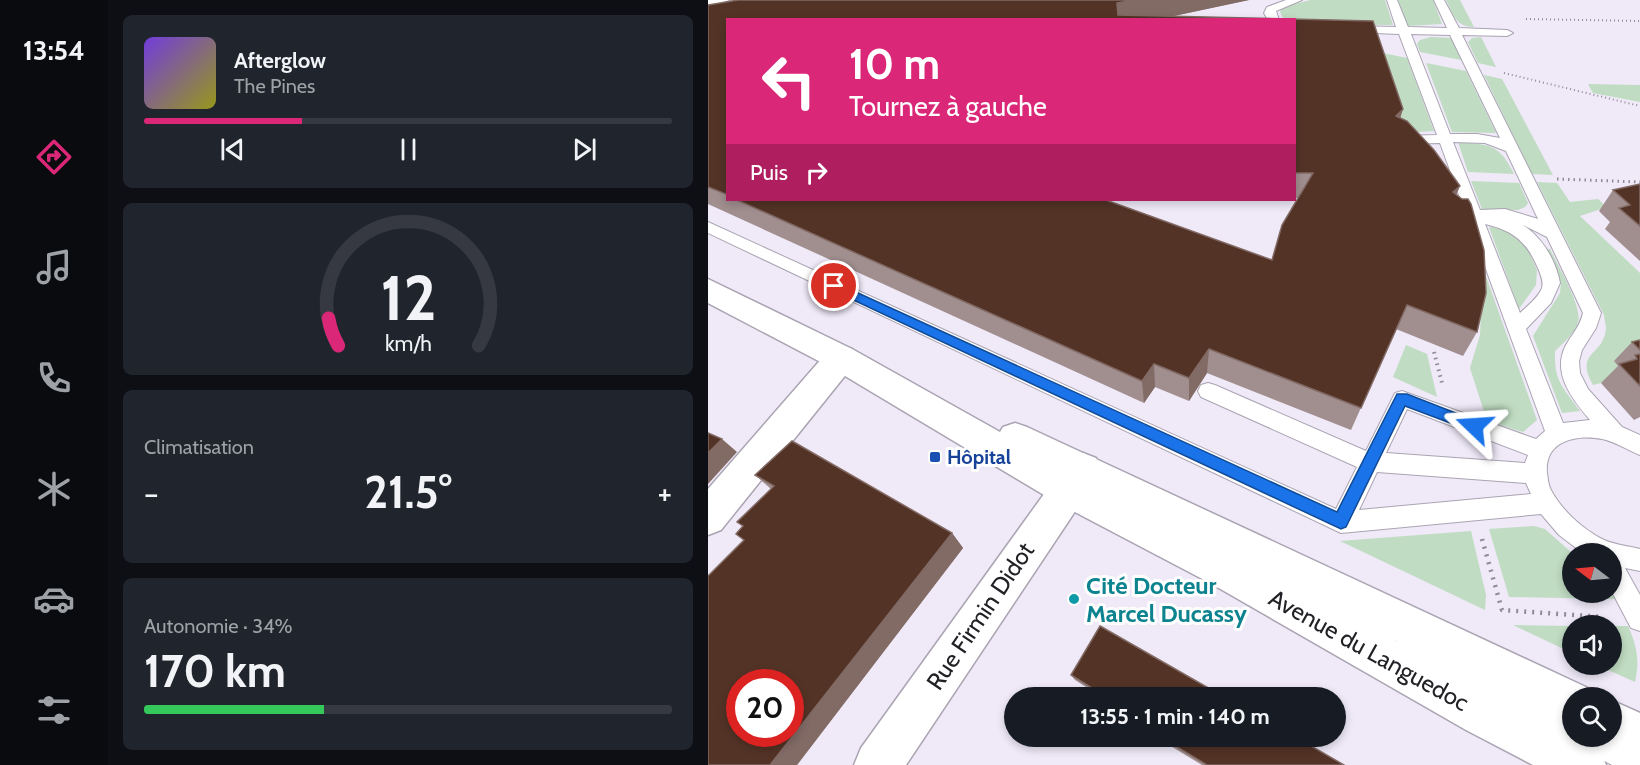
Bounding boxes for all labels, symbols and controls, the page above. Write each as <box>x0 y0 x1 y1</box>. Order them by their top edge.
text: 13:54 <box>23 34 85 67</box>
text: 10 m <box>849 38 940 90</box>
icon: left <box>750 42 828 120</box>
text: Afterglow <box>234 47 326 74</box>
text: The Pines <box>234 74 315 98</box>
text: Tournez à gauche <box>849 90 1047 123</box>
icon: previous <box>216 133 249 166</box>
icon: pause <box>392 133 425 166</box>
icon: next <box>568 133 601 166</box>
icon: directions <box>33 136 75 178</box>
icon: right <box>800 156 833 189</box>
text: Puis <box>750 159 788 186</box>
icon: music <box>33 246 75 288</box>
text: 12 <box>380 260 436 336</box>
pin <box>808 260 859 311</box>
icon: arrive <box>817 269 850 302</box>
text: km/h <box>385 330 431 356</box>
icon: phone <box>33 357 75 399</box>
position arrow <box>1442 394 1506 458</box>
text: Climatisation <box>144 435 254 459</box>
place label: Hôpital <box>947 445 1011 469</box>
marker: Hôpital <box>928 450 942 464</box>
text: 21.5° <box>364 465 452 519</box>
icon: climate <box>33 468 75 510</box>
text: − <box>144 473 159 513</box>
text: + <box>657 473 672 513</box>
street label: Rue Firmin Didot <box>920 537 1040 695</box>
north arrow <box>1562 543 1622 603</box>
map controls <box>1562 543 1622 747</box>
place label: Cité Docteur Marcel Ducassy <box>1086 571 1247 628</box>
icon: car <box>33 578 75 620</box>
street label: Avenue du Languedoc <box>1264 583 1474 717</box>
marker: Cité Docteur Marcel Ducassy <box>1067 592 1081 606</box>
text: Autonomie · 34% <box>144 614 293 638</box>
button: sound <box>1562 615 1622 675</box>
text: 170 km <box>144 644 286 698</box>
speed limit sign: 20 <box>726 669 804 747</box>
button: search <box>1562 687 1622 747</box>
icon: filters <box>33 689 75 731</box>
text: 13:55 · 1 min · 140 m <box>1080 703 1270 730</box>

